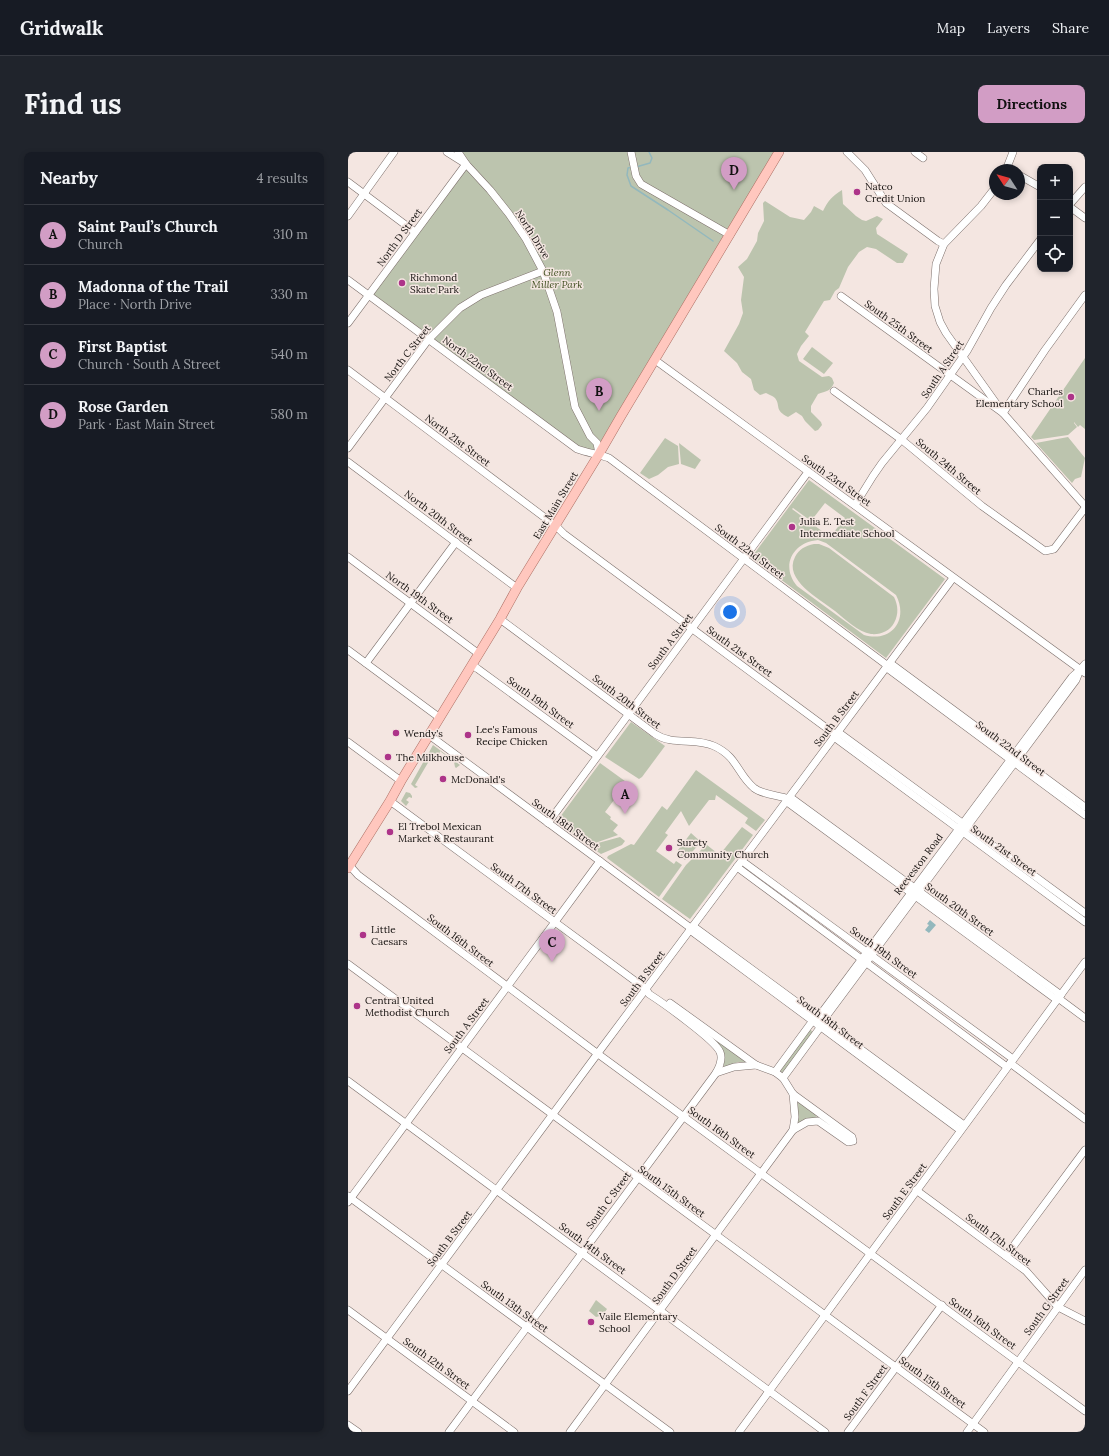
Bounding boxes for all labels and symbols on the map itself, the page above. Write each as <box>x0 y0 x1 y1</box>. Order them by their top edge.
pin: D <box>721 157 747 190</box>
north arrow <box>989 164 1025 200</box>
place label: Natco Credit Union <box>865 180 925 205</box>
marker: Natco Credit Union <box>852 187 862 197</box>
street label: North D Street <box>374 206 425 269</box>
street label: North Drive <box>512 207 553 262</box>
park label: Glenn Miller Park <box>532 266 582 291</box>
place label: Richmond Skate Park <box>410 271 459 296</box>
marker: Richmond Skate Park <box>397 278 407 288</box>
street label: South 25th Street <box>862 297 936 356</box>
street label: North C Street <box>381 322 434 384</box>
street label: North 22nd Street <box>440 333 516 393</box>
street label: South A Street <box>918 338 967 401</box>
pin: B <box>586 378 612 411</box>
place label: Charles Elementary School <box>975 385 1063 410</box>
marker: Charles Elementary School <box>1066 392 1076 402</box>
street label: North 21st Street <box>422 412 493 469</box>
street label: South 24th Street <box>913 435 984 498</box>
street label: South 23rd Street <box>799 452 874 509</box>
street label: East Main Street <box>530 469 581 541</box>
street label: North 20th Street <box>402 487 476 548</box>
place label: Julia E. Test Intermediate School <box>799 515 895 540</box>
street label: South 22nd Street <box>712 521 787 582</box>
marker: Julia E. Test Intermediate School <box>787 522 797 532</box>
street label: North 19th Street <box>383 568 456 626</box>
your location <box>720 602 740 622</box>
street label: South A Street <box>645 610 696 672</box>
street label: South 21st Street <box>704 623 775 680</box>
street label: South 20th Street <box>590 671 664 731</box>
street label: South 19th Street <box>504 674 577 731</box>
street label: South B Street <box>811 687 862 749</box>
street label: South 22nd Street <box>973 718 1048 779</box>
place label: Lee's Famous Recipe Chicken <box>476 723 548 748</box>
place label: Wendy's <box>404 727 443 740</box>
marker: Wendy's <box>391 728 401 738</box>
marker: Lee's Famous Recipe Chicken <box>463 730 473 740</box>
place label: The Milkhouse <box>396 751 465 764</box>
marker: The Milkhouse <box>383 752 393 762</box>
place label: McDonald's <box>451 773 506 786</box>
marker: McDonald's <box>438 774 448 784</box>
pin: A <box>612 781 638 814</box>
street label: South 18th Street <box>529 796 602 853</box>
place label: El Trebol Mexican Market & Restaurant <box>398 820 494 845</box>
street label: South 21st Street <box>968 822 1039 879</box>
marker: El Trebol Mexican Market & Restaurant <box>385 827 395 837</box>
street label: Reeveston Road <box>891 831 946 898</box>
place label: Surety Community Church <box>677 836 769 861</box>
marker: Surety Community Church <box>664 843 674 853</box>
street label: South 17th Street <box>488 860 560 917</box>
street label: South 20th Street <box>923 880 997 939</box>
street label: South 16th Street <box>425 911 497 970</box>
place label: Little Caesars <box>371 923 408 948</box>
street label: South 19th Street <box>847 924 920 981</box>
pin: C <box>539 929 565 962</box>
marker: Little Caesars <box>358 930 368 940</box>
street label: South B Street <box>617 947 668 1009</box>
street label: South 18th Street <box>795 993 867 1052</box>
place label: Central United Methodist Church <box>365 994 450 1019</box>
street label: South A Street <box>441 994 492 1056</box>
marker: Central United Methodist Church <box>352 1001 362 1011</box>
street label: South 16th Street <box>685 1104 758 1161</box>
street label: South E Street <box>879 1160 929 1222</box>
street label: South 15th Street <box>636 1163 708 1220</box>
street label: South C Street <box>583 1169 634 1232</box>
street label: South B Street <box>424 1207 475 1269</box>
street label: South 17th Street <box>963 1210 1034 1268</box>
street label: South 14th Street <box>557 1220 629 1277</box>
street label: South D Street <box>649 1244 700 1307</box>
street label: South G Street <box>1021 1275 1072 1338</box>
street label: South 13th Street <box>479 1278 551 1335</box>
street label: South 16th Street <box>946 1295 1019 1352</box>
place label: Vaile Elementary School <box>598 1310 678 1335</box>
marker: Vaile Elementary School <box>586 1317 596 1327</box>
street label: South 12th Street <box>401 1335 473 1392</box>
street label: South 15th Street <box>897 1354 969 1411</box>
street label: South F Street <box>841 1361 890 1423</box>

